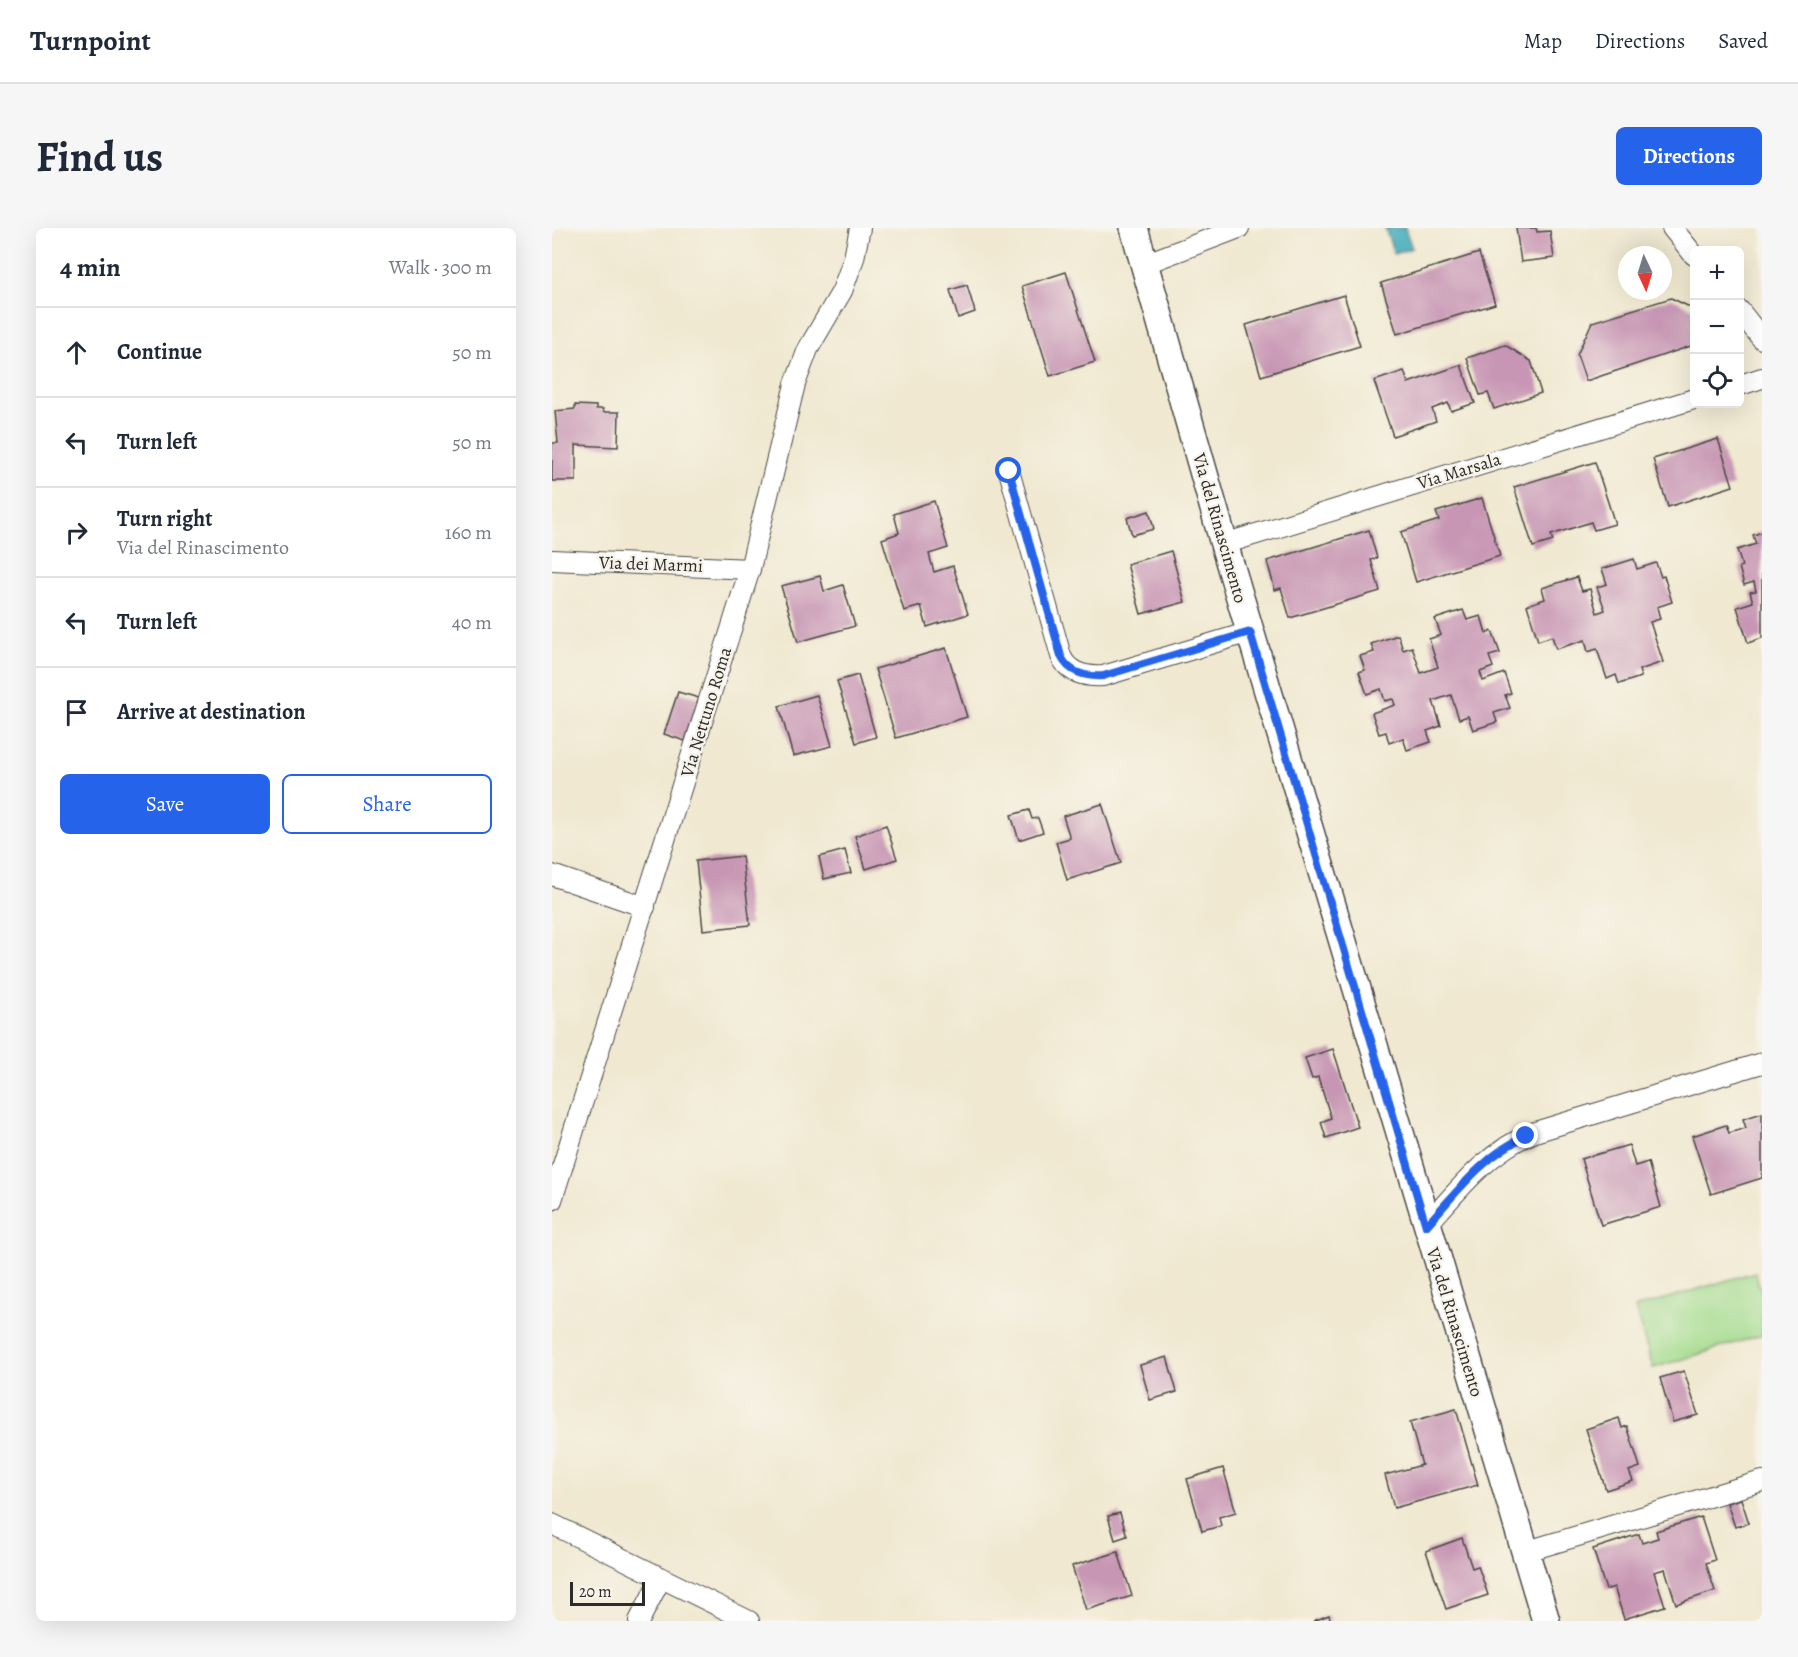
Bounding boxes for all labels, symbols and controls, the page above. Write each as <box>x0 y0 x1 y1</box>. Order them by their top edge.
text: Turnpoint <box>30 22 151 60</box>
text: Map <box>1524 27 1562 55</box>
text: Directions <box>1595 27 1685 55</box>
text: Saved <box>1718 27 1768 55</box>
button: Directions <box>1616 127 1762 185</box>
text: Find us <box>36 128 163 185</box>
north arrow <box>1618 246 1672 300</box>
map controls <box>1690 246 1744 408</box>
button: + <box>1690 246 1744 300</box>
text: 4 min <box>60 250 121 285</box>
text: Walk · 300 m <box>389 254 492 281</box>
button: − <box>1690 300 1744 354</box>
icon: ahead <box>60 336 93 369</box>
text: Continue <box>117 337 202 367</box>
text: 50 m <box>452 339 492 366</box>
button: locate <box>1690 354 1744 408</box>
icon: left <box>60 426 93 459</box>
text: Turn left <box>117 427 197 457</box>
text: 50 m <box>452 429 492 456</box>
street label: Via Marsala <box>1413 447 1504 495</box>
street label: Via del Rinascimento <box>1187 449 1253 606</box>
route start <box>995 457 1021 483</box>
text: Turn right <box>117 504 213 534</box>
icon: right <box>60 516 93 549</box>
text: 160 m <box>445 519 492 546</box>
text: Via del Rinascimento <box>117 534 289 561</box>
street label: Via dei Marmi <box>598 550 703 578</box>
icon: left <box>60 606 93 639</box>
text: Turn left <box>117 607 197 637</box>
text: 40 m <box>452 609 492 636</box>
street label: Via Nettuno Roma <box>675 643 737 781</box>
icon: arrive <box>60 696 93 729</box>
text: Arrive at destination <box>117 697 306 727</box>
button: Save <box>60 774 270 834</box>
button: Share <box>282 774 492 834</box>
route end <box>1512 1122 1538 1148</box>
street label: Via del Rinascimento <box>1421 1243 1489 1400</box>
scale bar <box>570 1579 645 1606</box>
text: 20 m <box>579 1581 612 1603</box>

